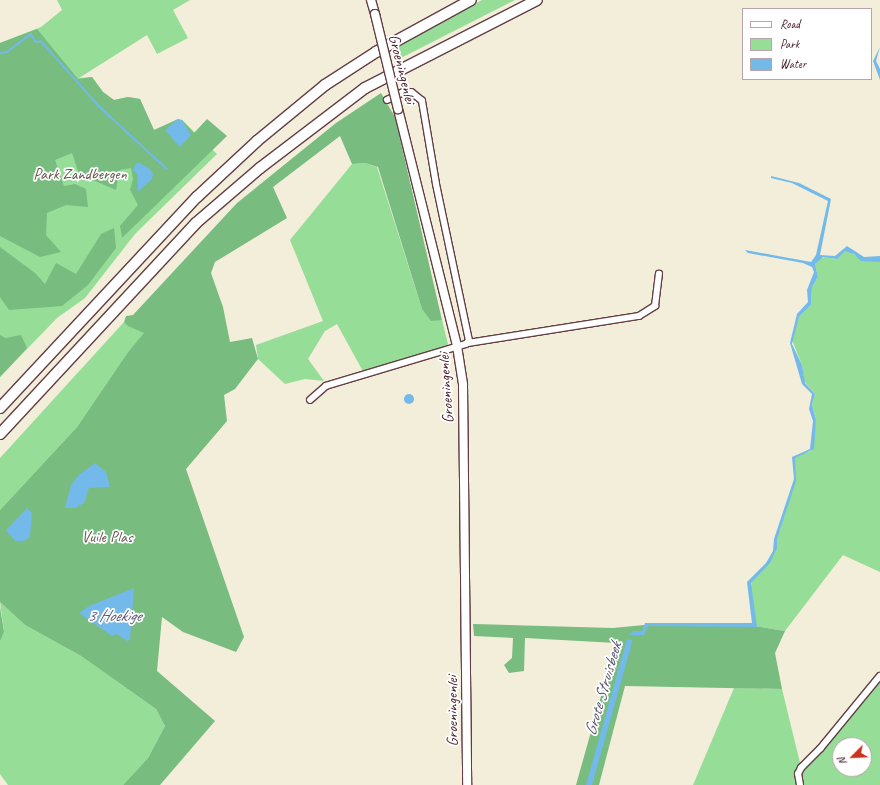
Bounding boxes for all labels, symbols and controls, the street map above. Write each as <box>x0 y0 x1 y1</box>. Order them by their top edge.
legend <box>742 8 872 80</box>
text: Road <box>780 16 800 32</box>
street label: Groeningenlei <box>384 32 420 106</box>
text: Park <box>780 36 799 52</box>
text: Water <box>780 56 806 72</box>
park label: Park Zandbergen <box>33 164 127 184</box>
street label: Groeningenlei <box>434 352 458 424</box>
park label: Vuile Plas <box>82 527 132 547</box>
water label: 3 Hoekige <box>87 606 141 626</box>
water label: Grote Struisbeek <box>580 640 626 738</box>
street label: Groeningenlei <box>442 676 462 746</box>
north arrow <box>832 737 872 777</box>
text: N <box>834 756 850 767</box>

